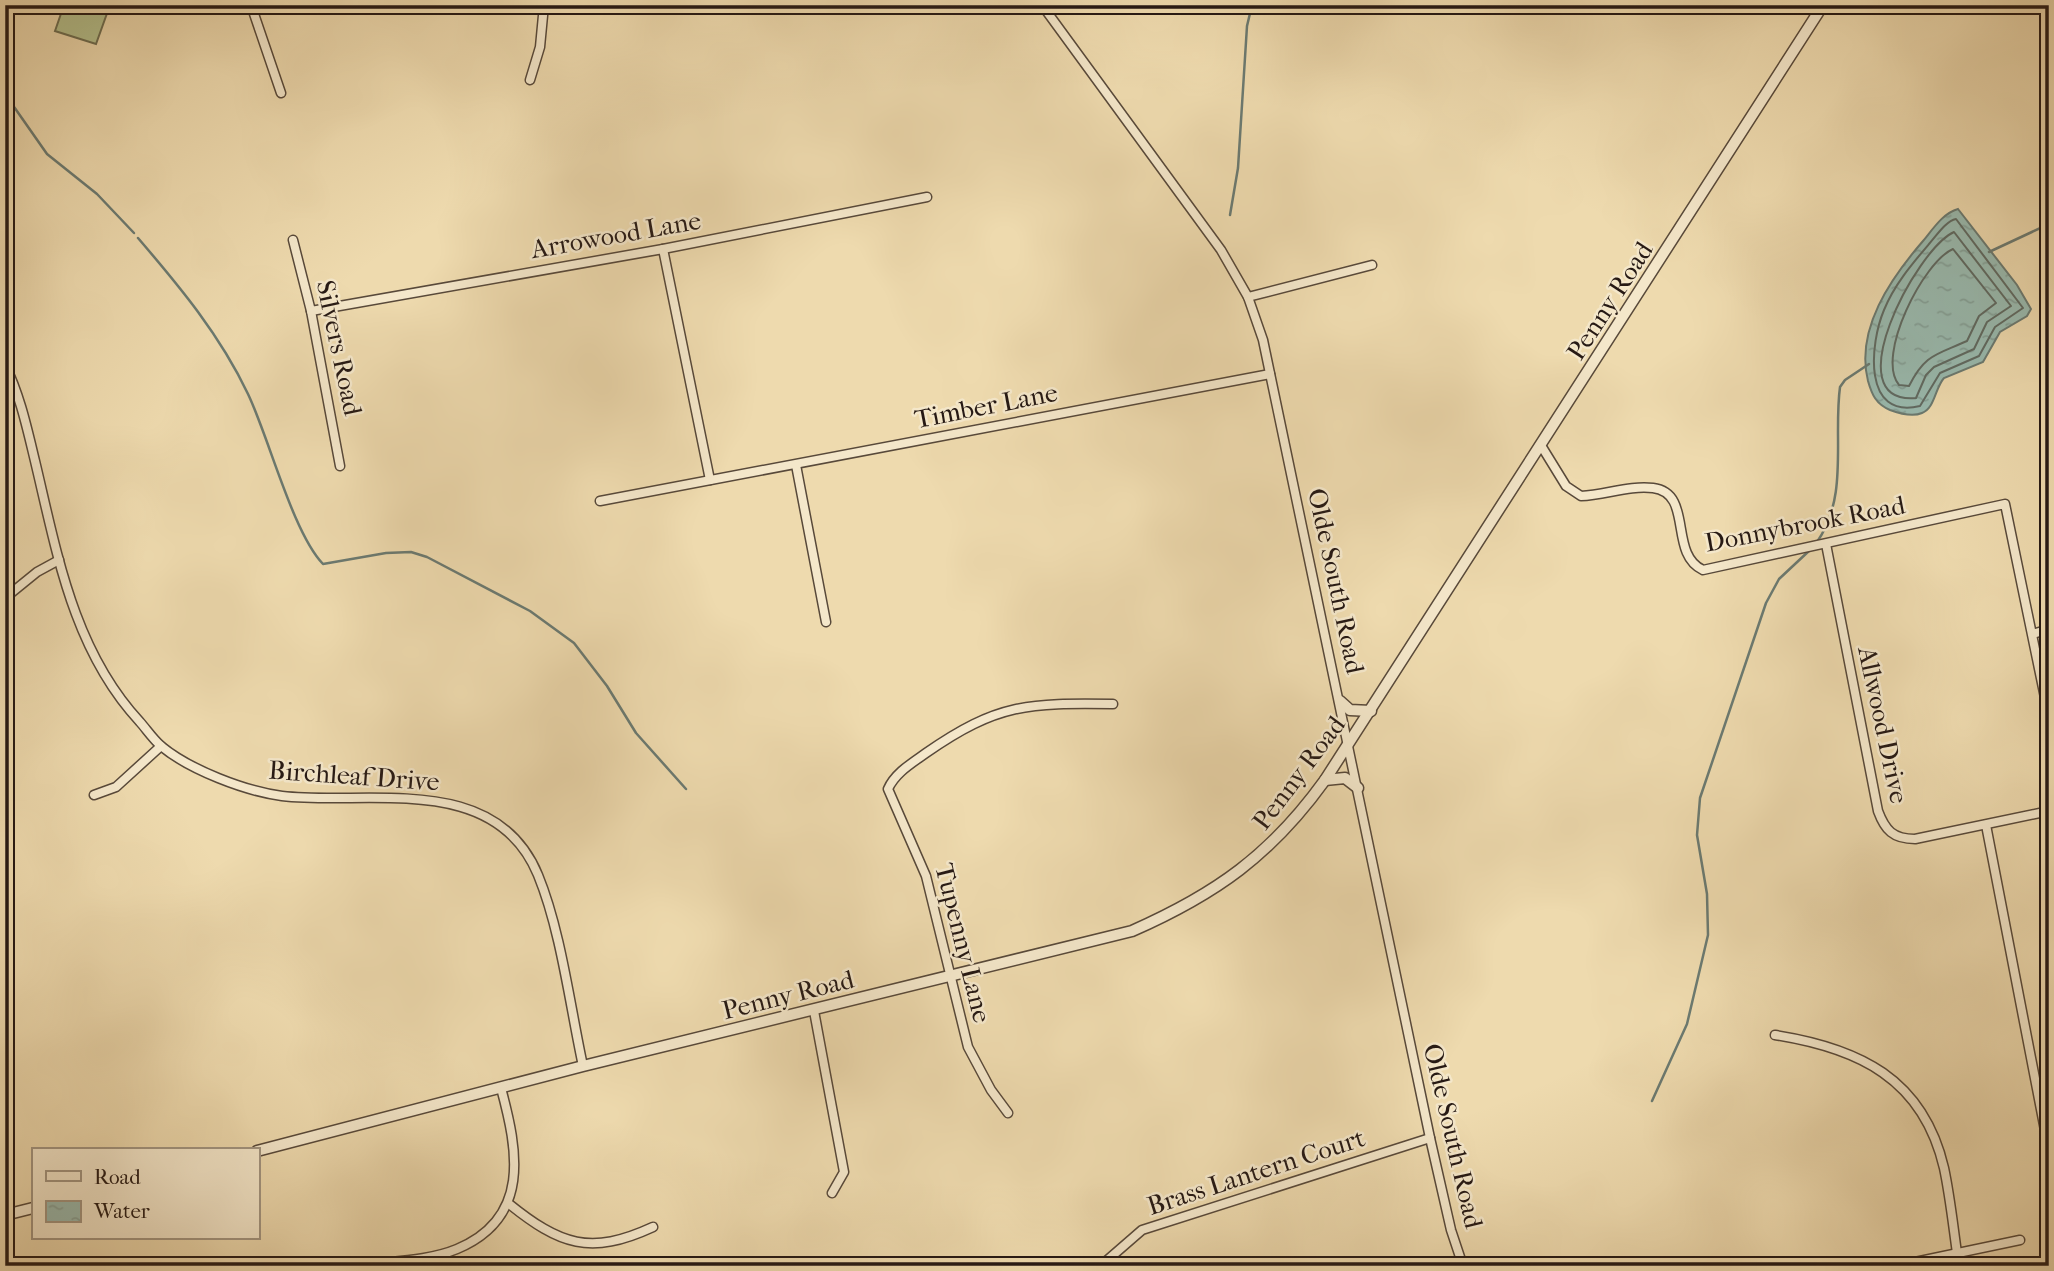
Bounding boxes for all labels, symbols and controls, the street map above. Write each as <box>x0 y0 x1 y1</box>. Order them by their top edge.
street label: Arrowood Lane <box>528 205 704 265</box>
street label: Penny Road <box>1560 235 1660 366</box>
street label: Silvers Road <box>310 278 369 419</box>
street label: Timber Lane <box>912 377 1060 435</box>
street label: Olde South Road <box>1301 486 1371 677</box>
street label: Donnybrook Road <box>1702 489 1909 559</box>
street label: Allwood Drive <box>1851 643 1915 806</box>
street label: Penny Road <box>1246 709 1352 836</box>
street label: Birchleaf Drive <box>268 755 441 797</box>
street label: Tupenny Lane <box>928 860 998 1026</box>
street label: Penny Road <box>719 963 858 1026</box>
street label: Olde South Road <box>1417 1041 1489 1232</box>
street label: Brass Lantern Court <box>1143 1122 1369 1222</box>
legend <box>32 1148 259 1240</box>
text: Road <box>94 1165 141 1189</box>
text: Water <box>93 1199 150 1223</box>

